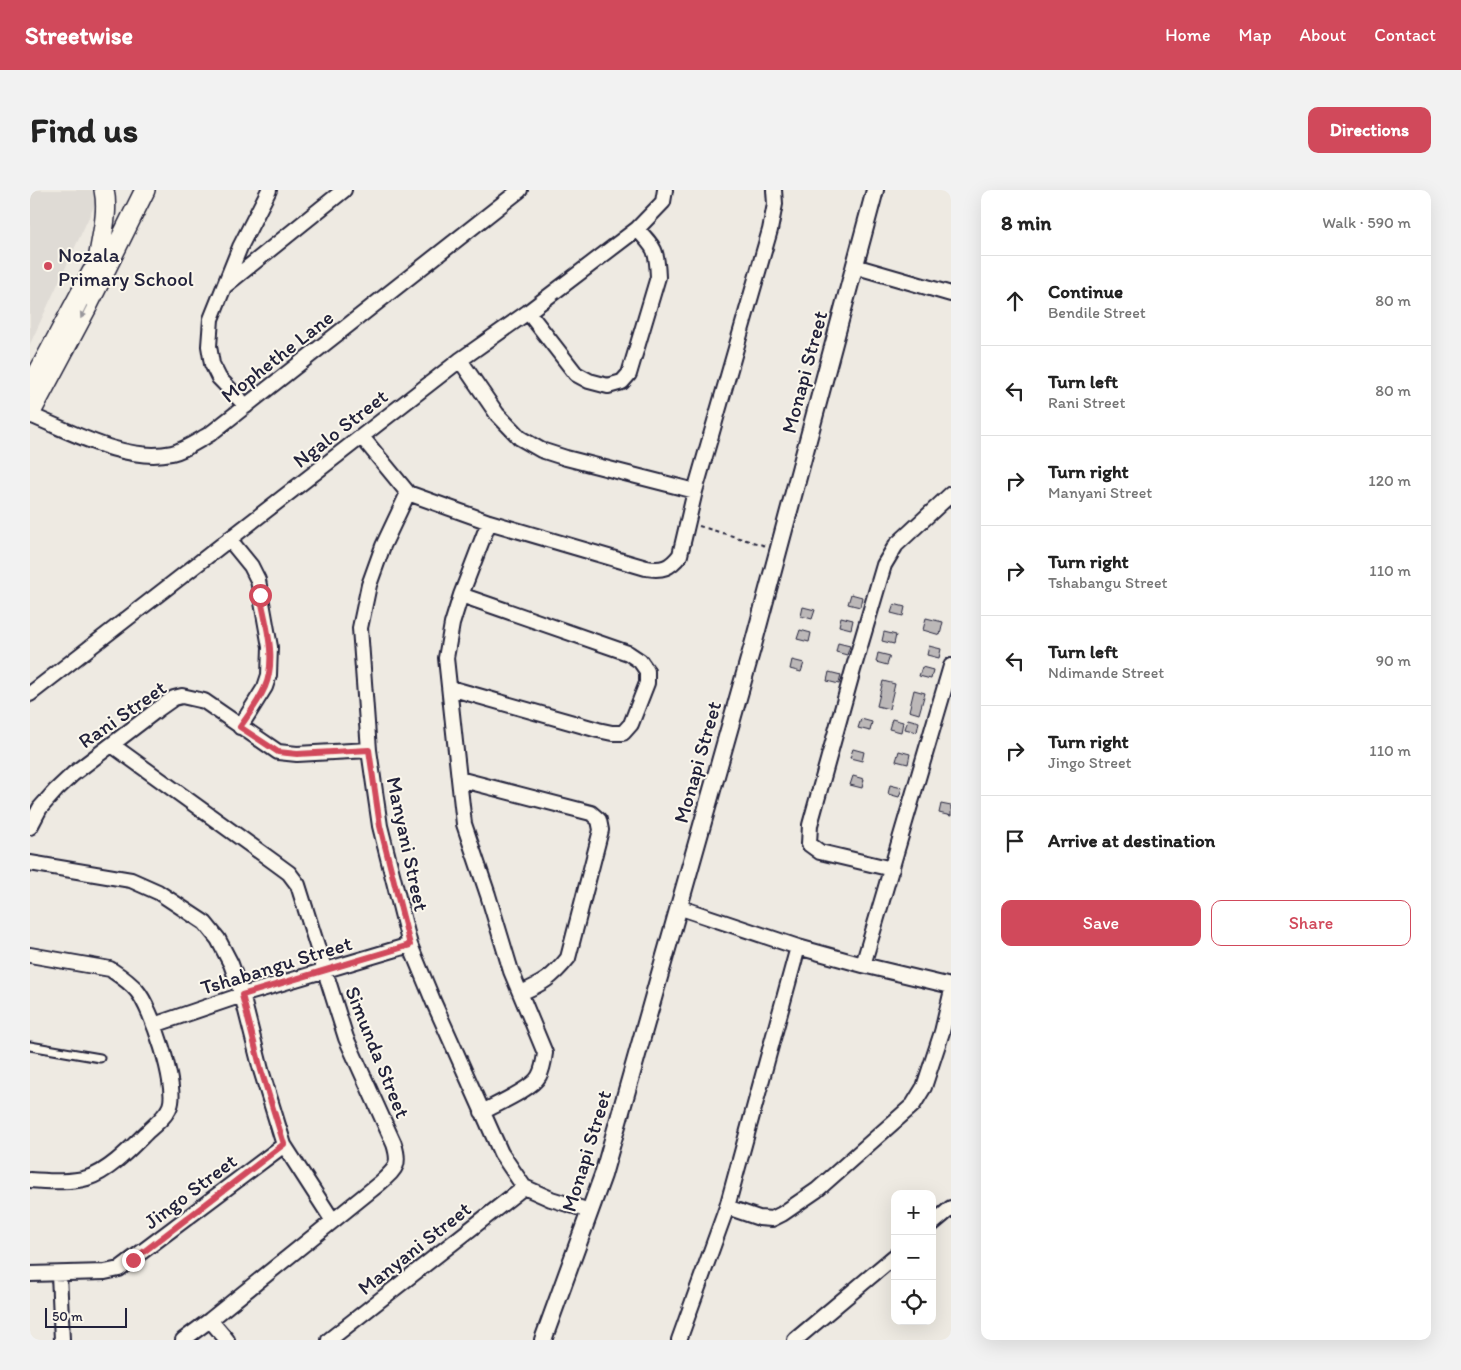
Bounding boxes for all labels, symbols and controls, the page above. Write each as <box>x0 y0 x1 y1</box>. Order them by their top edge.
text: Streetwise <box>25 21 133 50</box>
text: Home <box>1165 24 1211 46</box>
text: Map <box>1239 24 1272 46</box>
text: About <box>1300 24 1346 46</box>
text: Contact <box>1374 24 1436 46</box>
button: Directions <box>1308 107 1431 153</box>
text: Find us <box>30 109 138 151</box>
text: 8 min <box>1001 210 1051 235</box>
text: Walk · 590 m <box>1322 213 1411 232</box>
place label: Nozala Primary School <box>58 242 194 291</box>
marker: Nozala Primary School <box>42 260 54 272</box>
text: Continue <box>1048 280 1123 303</box>
icon: ahead <box>1001 287 1029 315</box>
text: 80 m <box>1375 291 1411 310</box>
text: Bendile Street <box>1048 303 1146 322</box>
street label: Mophethe Lane <box>216 304 338 408</box>
one-way arrow <box>80 305 88 319</box>
street label: Monapi Street <box>776 308 832 436</box>
text: Turn left <box>1048 370 1118 393</box>
icon: left <box>1001 377 1029 405</box>
text: 80 m <box>1375 381 1411 400</box>
street label: Ngalo Street <box>288 383 392 473</box>
text: Rani Street <box>1048 393 1125 412</box>
text: Turn right <box>1048 460 1129 483</box>
icon: right <box>1001 467 1029 495</box>
text: 120 m <box>1368 471 1411 490</box>
text: Manyani Street <box>1048 483 1152 502</box>
text: Turn right <box>1048 550 1129 573</box>
icon: right <box>1001 557 1029 585</box>
text: 110 m <box>1369 561 1411 580</box>
text: Tshabangu Street <box>1048 573 1168 592</box>
route start <box>249 584 272 607</box>
text: Turn left <box>1048 640 1118 663</box>
icon: left <box>1001 647 1029 675</box>
text: 90 m <box>1376 651 1411 670</box>
text: Ndimande Street <box>1048 663 1164 682</box>
street label: Rani Street <box>73 675 171 753</box>
street label: Monapi Street <box>668 698 726 826</box>
text: Turn right <box>1048 730 1129 753</box>
icon: right <box>1001 737 1029 765</box>
text: 110 m <box>1369 741 1411 760</box>
text: Jingo Street <box>1048 753 1132 772</box>
street label: Manyani Street <box>382 774 434 914</box>
icon: arrive <box>1001 827 1029 855</box>
text: Arrive at destination <box>1048 829 1215 852</box>
button: Save <box>1001 900 1201 946</box>
button: Share <box>1211 900 1411 946</box>
street label: Tshabangu Street <box>197 930 355 1000</box>
street label: Simunda Street <box>340 982 416 1122</box>
street label: Monapi Street <box>556 1087 616 1215</box>
street label: Jingo Street <box>139 1148 241 1234</box>
map controls <box>891 1190 936 1325</box>
button: + <box>891 1190 936 1235</box>
street label: Manyani Street <box>352 1196 476 1300</box>
button: − <box>891 1235 936 1280</box>
route end <box>122 1249 145 1272</box>
button: locate <box>891 1280 936 1325</box>
scale bar <box>45 1305 128 1328</box>
text: 50 m <box>52 1308 83 1325</box>

